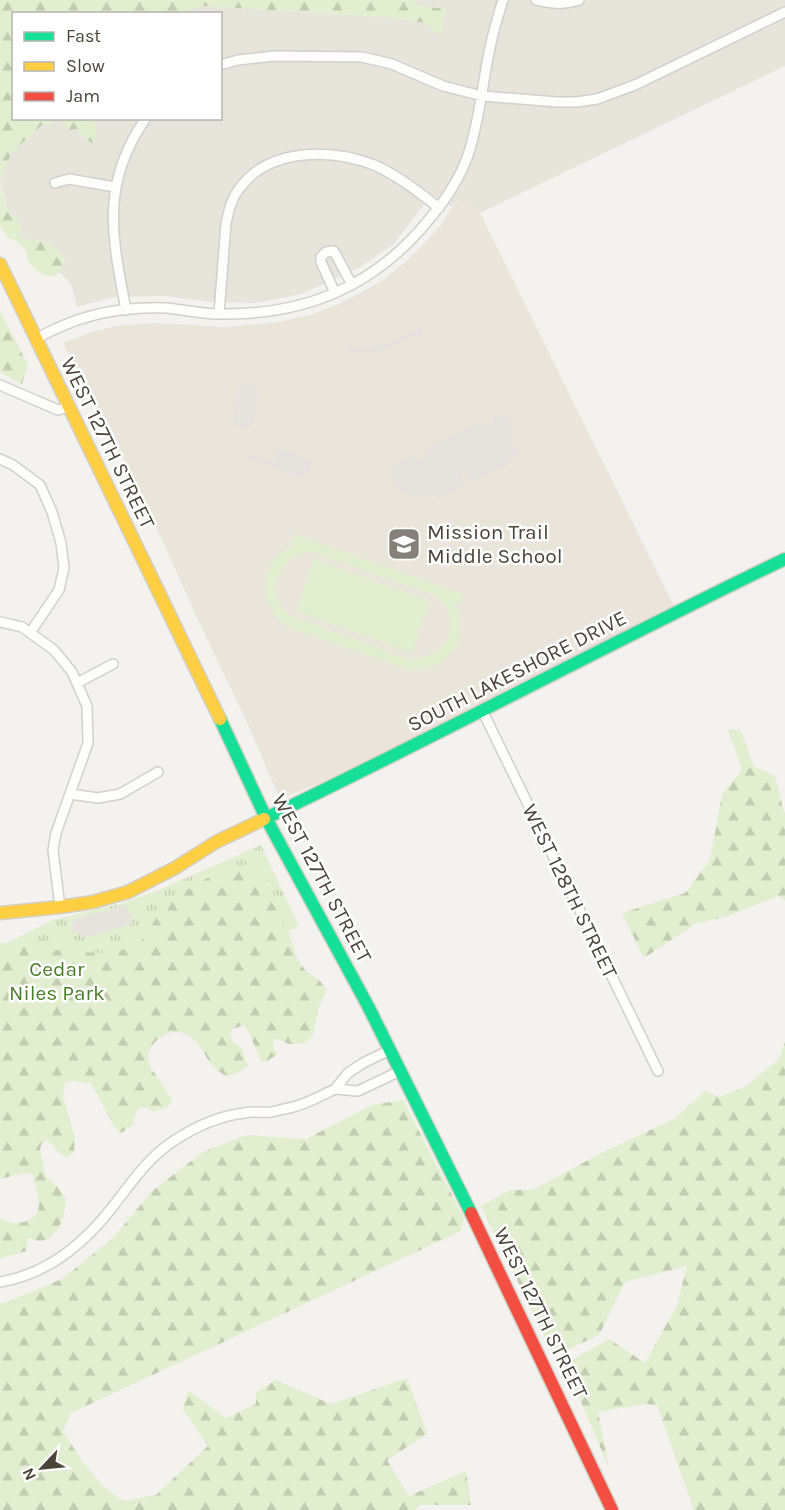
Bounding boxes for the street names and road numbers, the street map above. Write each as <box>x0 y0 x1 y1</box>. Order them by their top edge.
street label: WEST 127TH STREET <box>56 353 160 533</box>
street label: SOUTH LAKESHORE DRIVE <box>404 605 630 737</box>
street label: WEST 127TH STREET <box>267 790 377 967</box>
street label: WEST 128TH STREET <box>517 800 623 982</box>
street label: WEST 127TH STREET <box>489 1223 593 1403</box>

